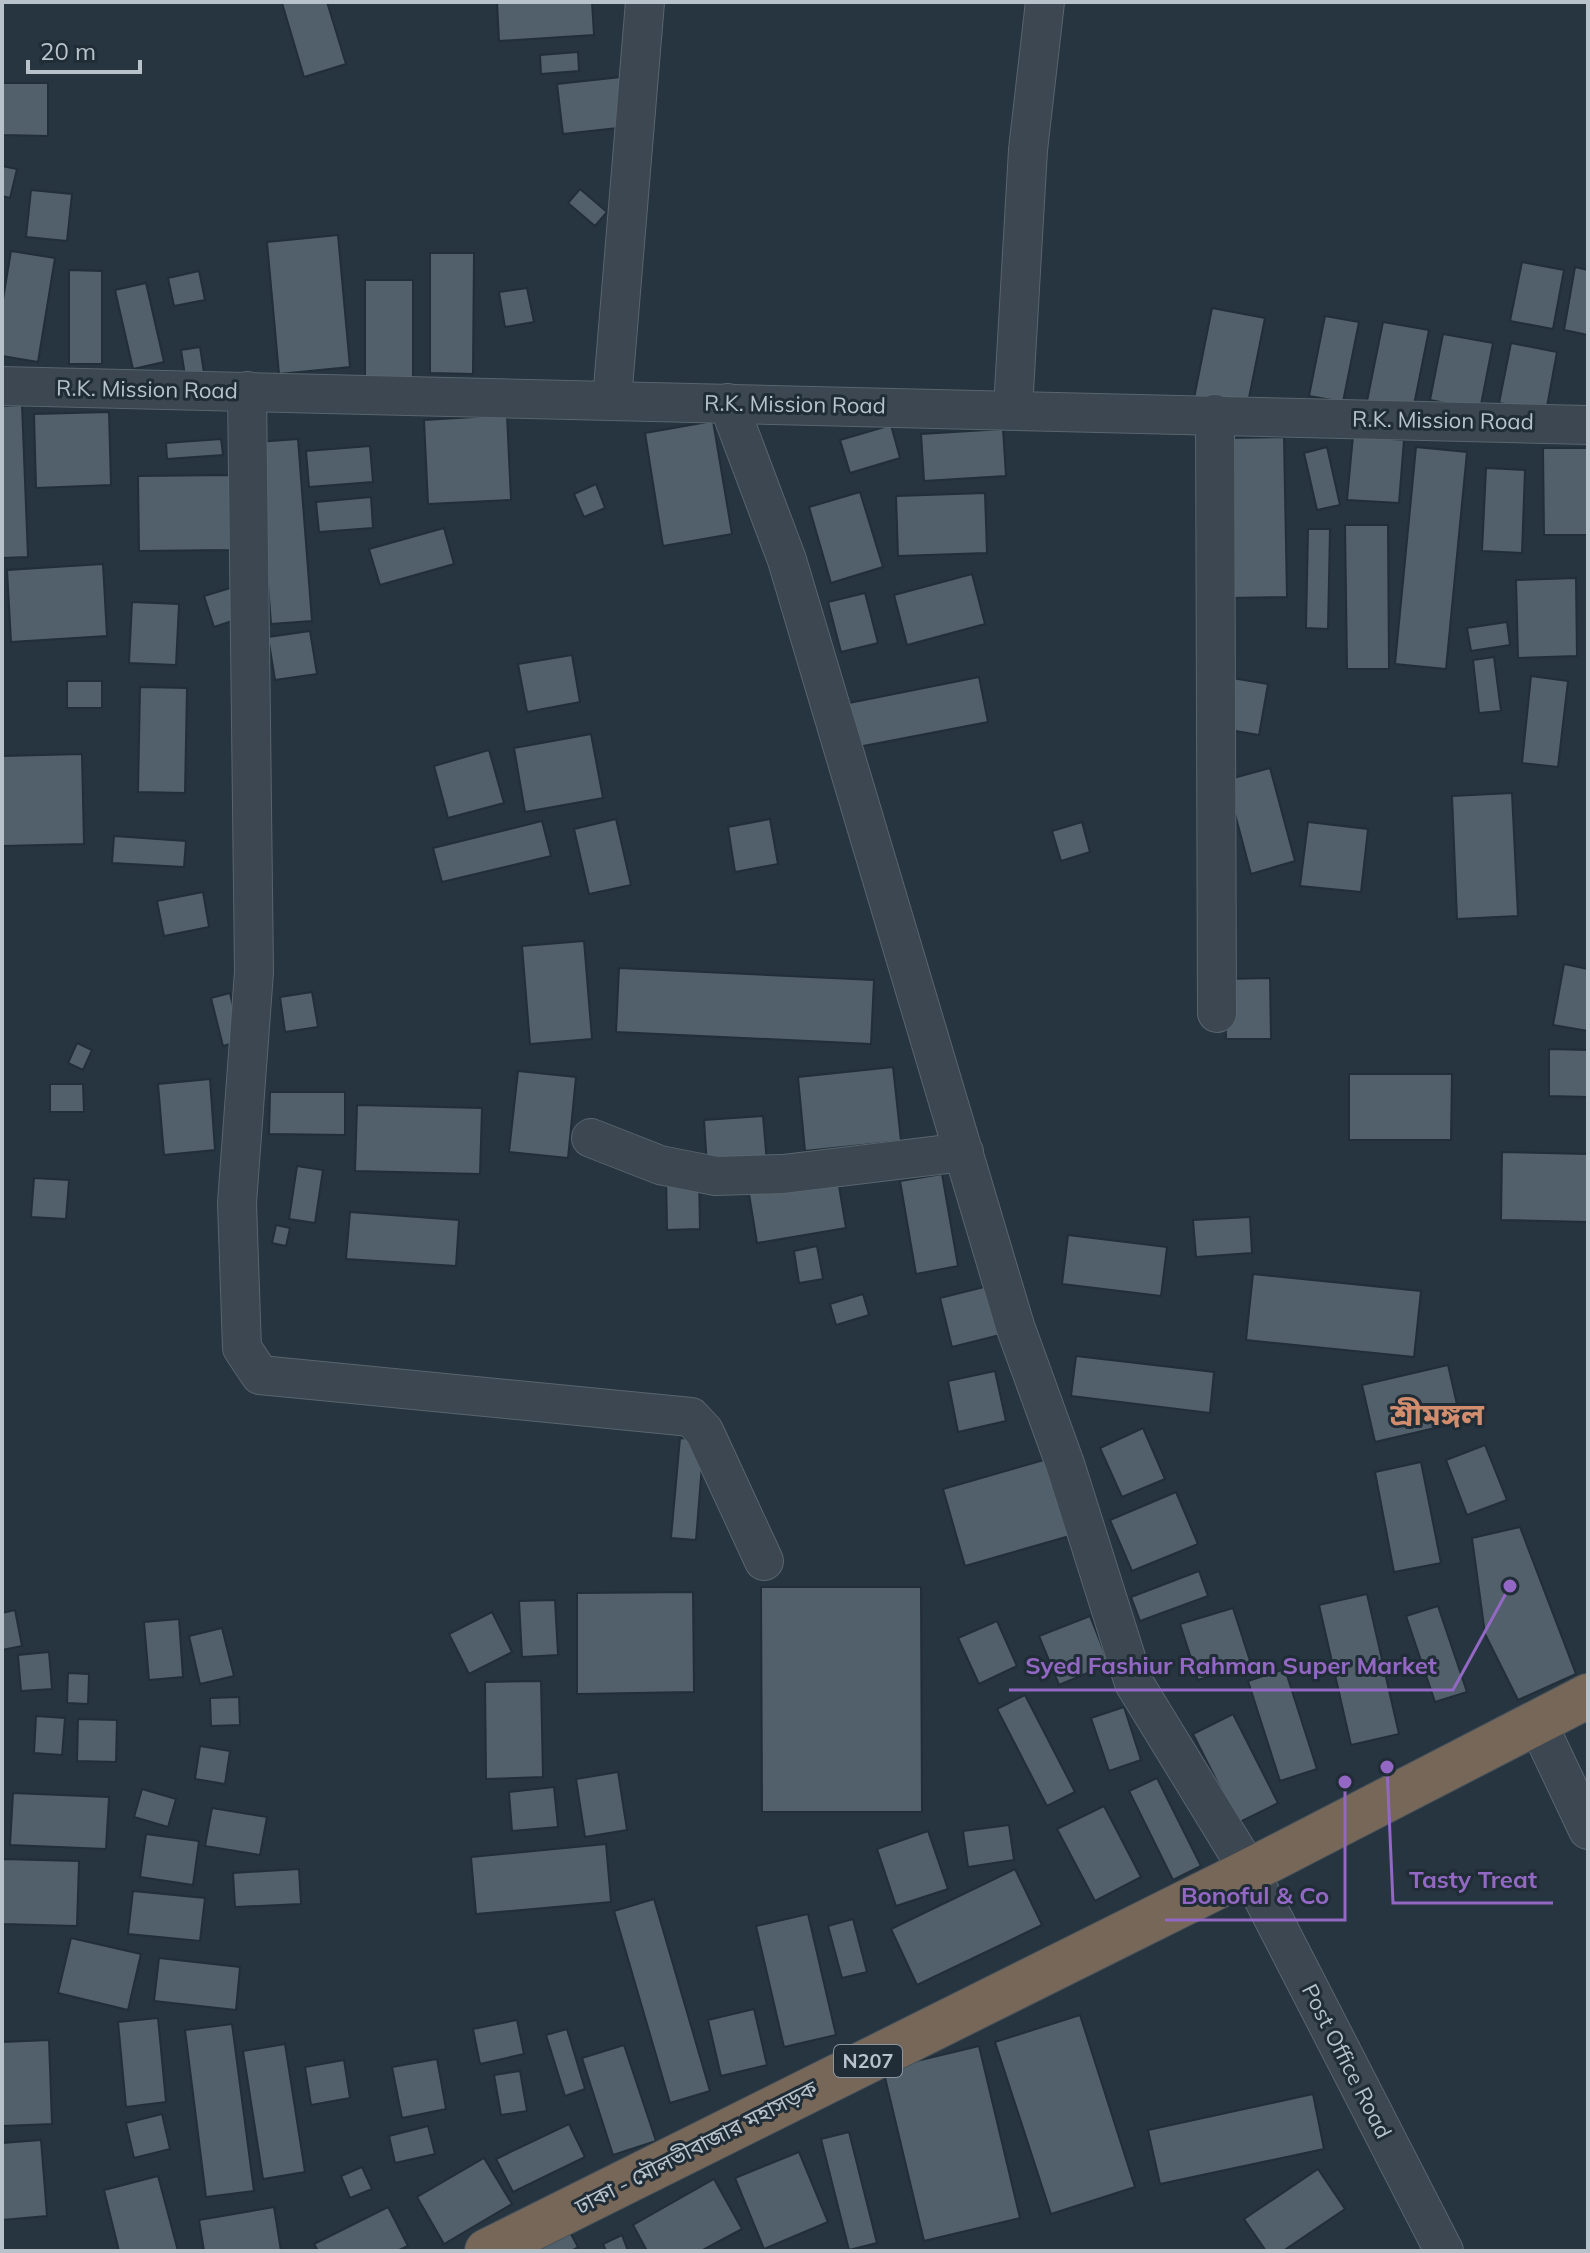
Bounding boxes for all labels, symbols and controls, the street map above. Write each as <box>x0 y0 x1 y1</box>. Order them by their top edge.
scale bar <box>28 24 140 74</box>
text: 20 m <box>40 36 96 66</box>
street label: R.K. Mission Road <box>56 373 238 405</box>
street label: R.K. Mission Road <box>704 388 886 420</box>
street label: R.K. Mission Road <box>1352 404 1534 436</box>
district label: শ্রীমঙ্গল <box>1389 1395 1485 1433</box>
callout: Syed Fashiur Rahman Super Market <box>1009 1642 1453 1690</box>
text: Syed Fashiur Rahman Super Market <box>1025 1650 1437 1680</box>
callout: Tasty Treat <box>1393 1855 1553 1903</box>
text: Tasty Treat <box>1409 1864 1537 1894</box>
callout: Bonoful & Co <box>1165 1872 1345 1920</box>
text: Bonoful & Co <box>1181 1880 1329 1910</box>
street label: Post Office Road <box>1296 1979 1398 2143</box>
road number: N207 <box>834 2045 902 2077</box>
street label: ঢাকা - মৌলভীবাজার মহাসড়ক <box>569 2074 822 2221</box>

